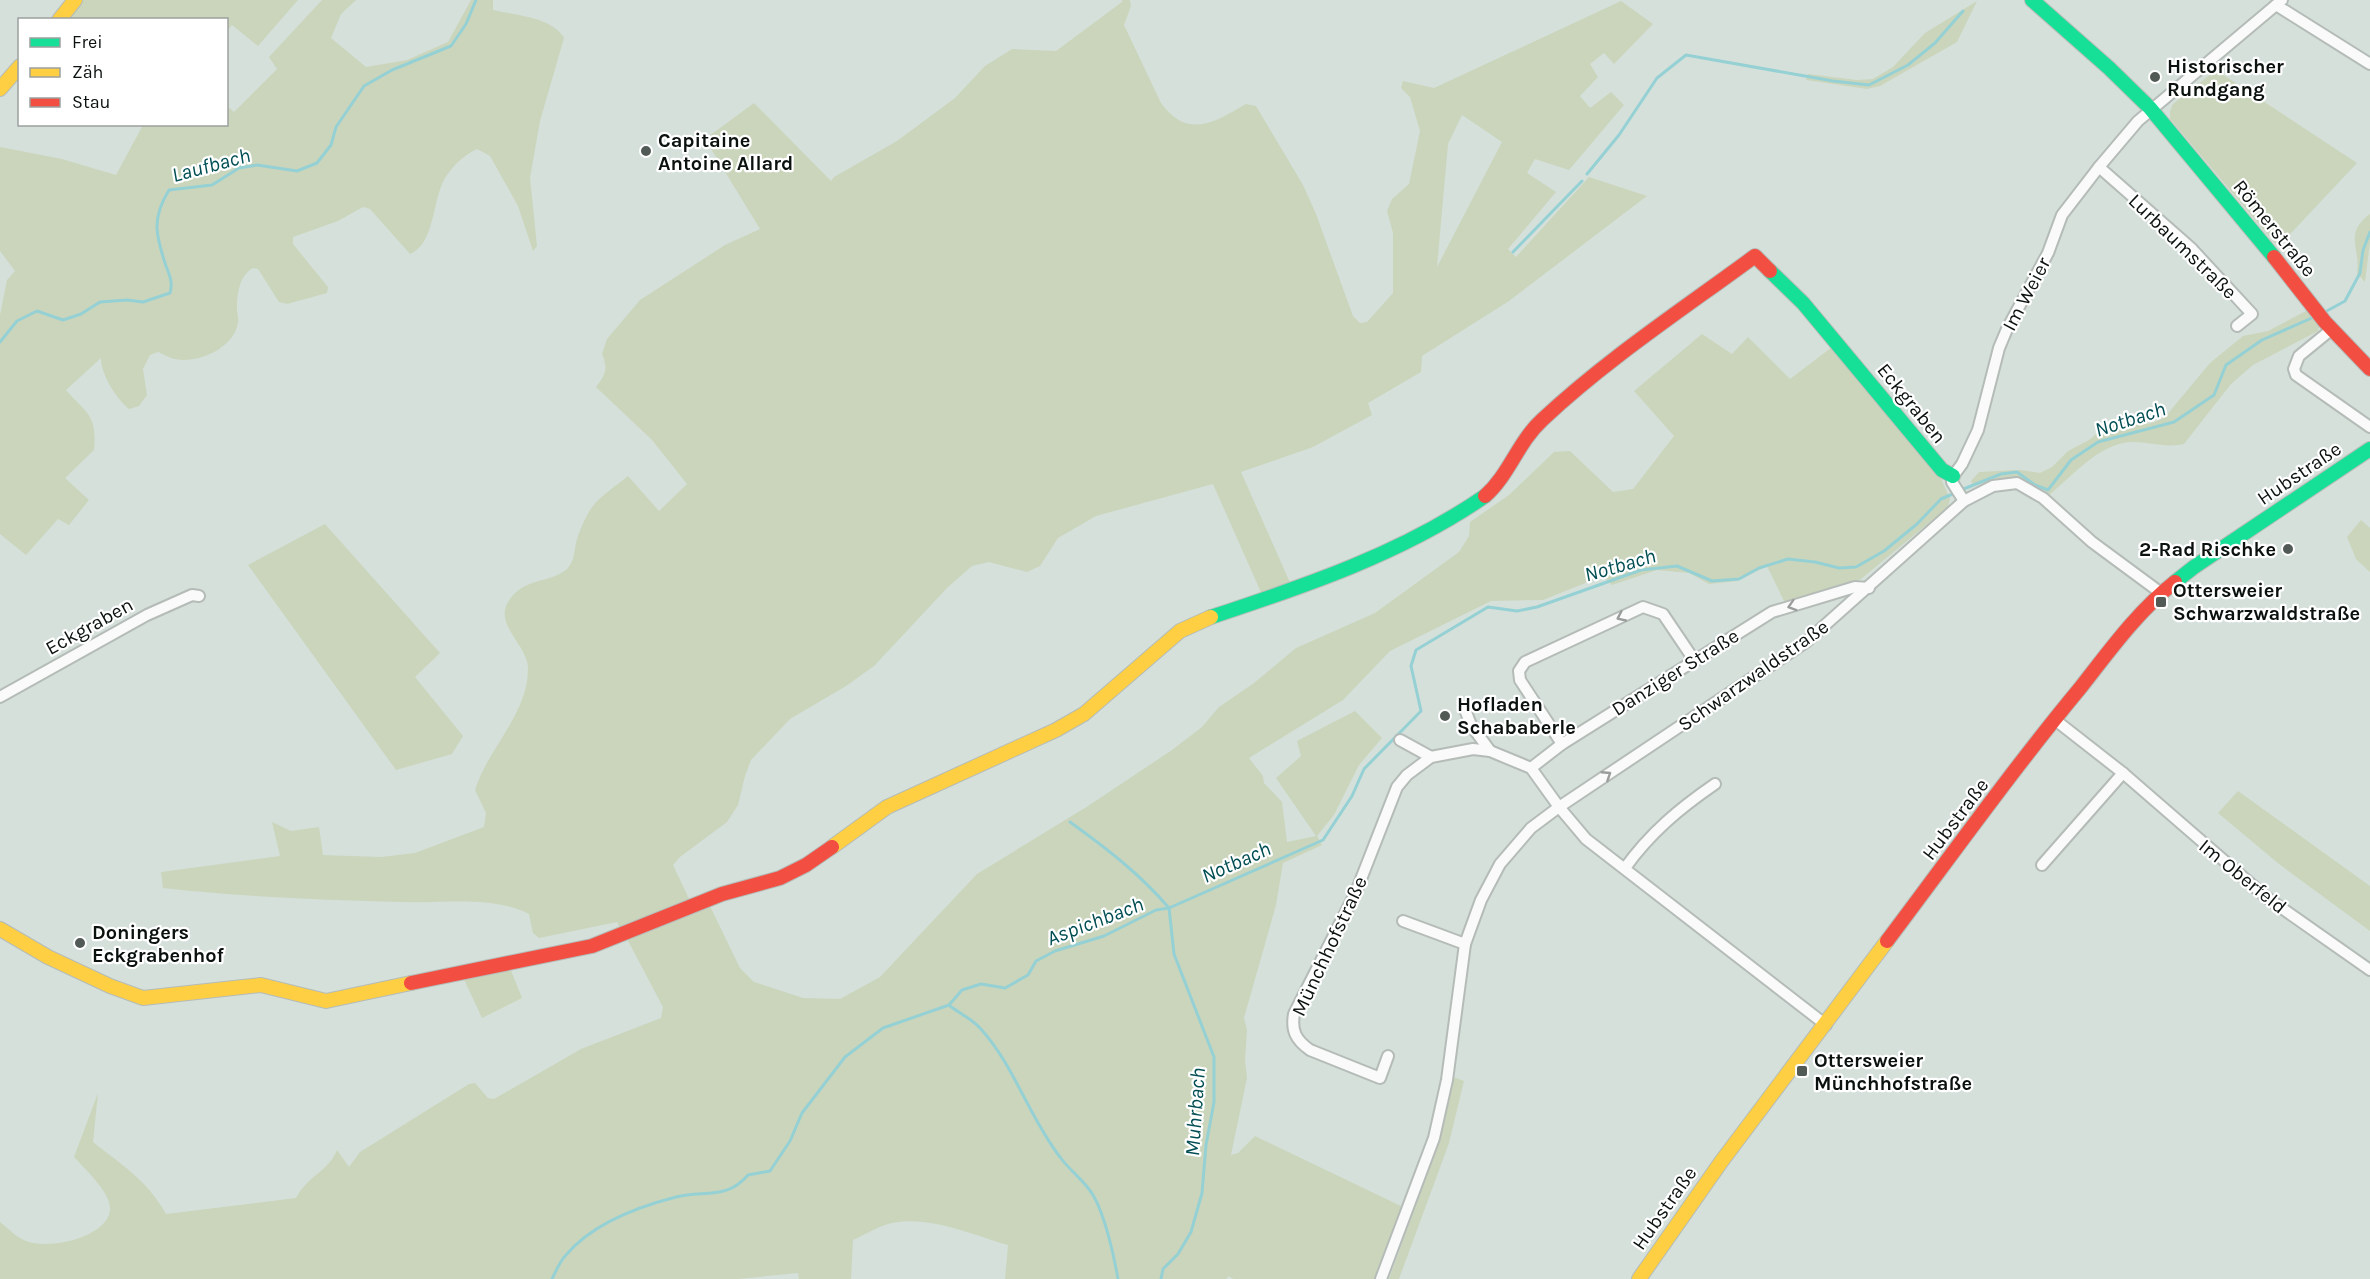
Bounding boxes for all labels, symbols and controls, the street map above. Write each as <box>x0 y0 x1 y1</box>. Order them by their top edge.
legend <box>18 18 228 126</box>
text: Frei <box>72 31 103 53</box>
place label: Historischer Rundgang <box>2167 55 2284 101</box>
text: Zäh <box>72 61 103 83</box>
marker: Historischer Rundgang <box>2148 70 2162 84</box>
text: Stau <box>72 91 110 113</box>
place label: Capitaine Antoine Allard <box>658 129 793 175</box>
water label: Laufbach <box>169 143 253 187</box>
marker: Capitaine Antoine Allard <box>639 144 653 158</box>
street label: Römerstraße <box>2228 175 2321 281</box>
street label: Lurbaumstraße <box>2124 189 2241 304</box>
street label: Im Weier <box>1998 253 2056 335</box>
street label: Eckgraben <box>1872 359 1951 448</box>
water label: Notbach <box>2092 396 2168 442</box>
street label: Hubstraße <box>2253 437 2346 510</box>
place label: 2-Rad Rischke <box>2139 538 2276 561</box>
marker: 2-Rad Rischke <box>2281 542 2295 556</box>
water label: Notbach <box>1582 543 1658 587</box>
place label: Ottersweier Schwarzwaldstraße <box>2173 579 2360 625</box>
street label: Eckgraben <box>41 593 137 660</box>
marker: Ottersweier Schwarzwaldstraße <box>2154 595 2168 609</box>
one-way arrow <box>1787 599 1798 611</box>
one-way arrow <box>1617 609 1628 621</box>
street label: Schwarzwaldstraße <box>1674 615 1833 736</box>
street label: Danziger Straße <box>1607 624 1743 721</box>
place label: Hofladen Schababerle <box>1457 693 1576 739</box>
marker: Hofladen Schababerle <box>1438 709 1452 723</box>
one-way arrow <box>1601 771 1612 782</box>
street label: Hubstraße <box>1917 774 1994 865</box>
street label: Im Oberfeld <box>2194 834 2291 919</box>
water label: Notbach <box>1198 836 1274 888</box>
street label: Münchhofstraße <box>1287 873 1372 1020</box>
water label: Aspichbach <box>1043 892 1147 950</box>
place label: Doningers Eckgrabenhof <box>92 921 224 967</box>
marker: Doningers Eckgrabenhof <box>73 936 87 950</box>
place label: Ottersweier Münchhofstraße <box>1814 1049 1972 1095</box>
marker: Ottersweier Münchhofstraße <box>1795 1064 1809 1078</box>
water label: Muhrbach <box>1180 1067 1210 1157</box>
street label: Hubstraße <box>1627 1162 1701 1254</box>

